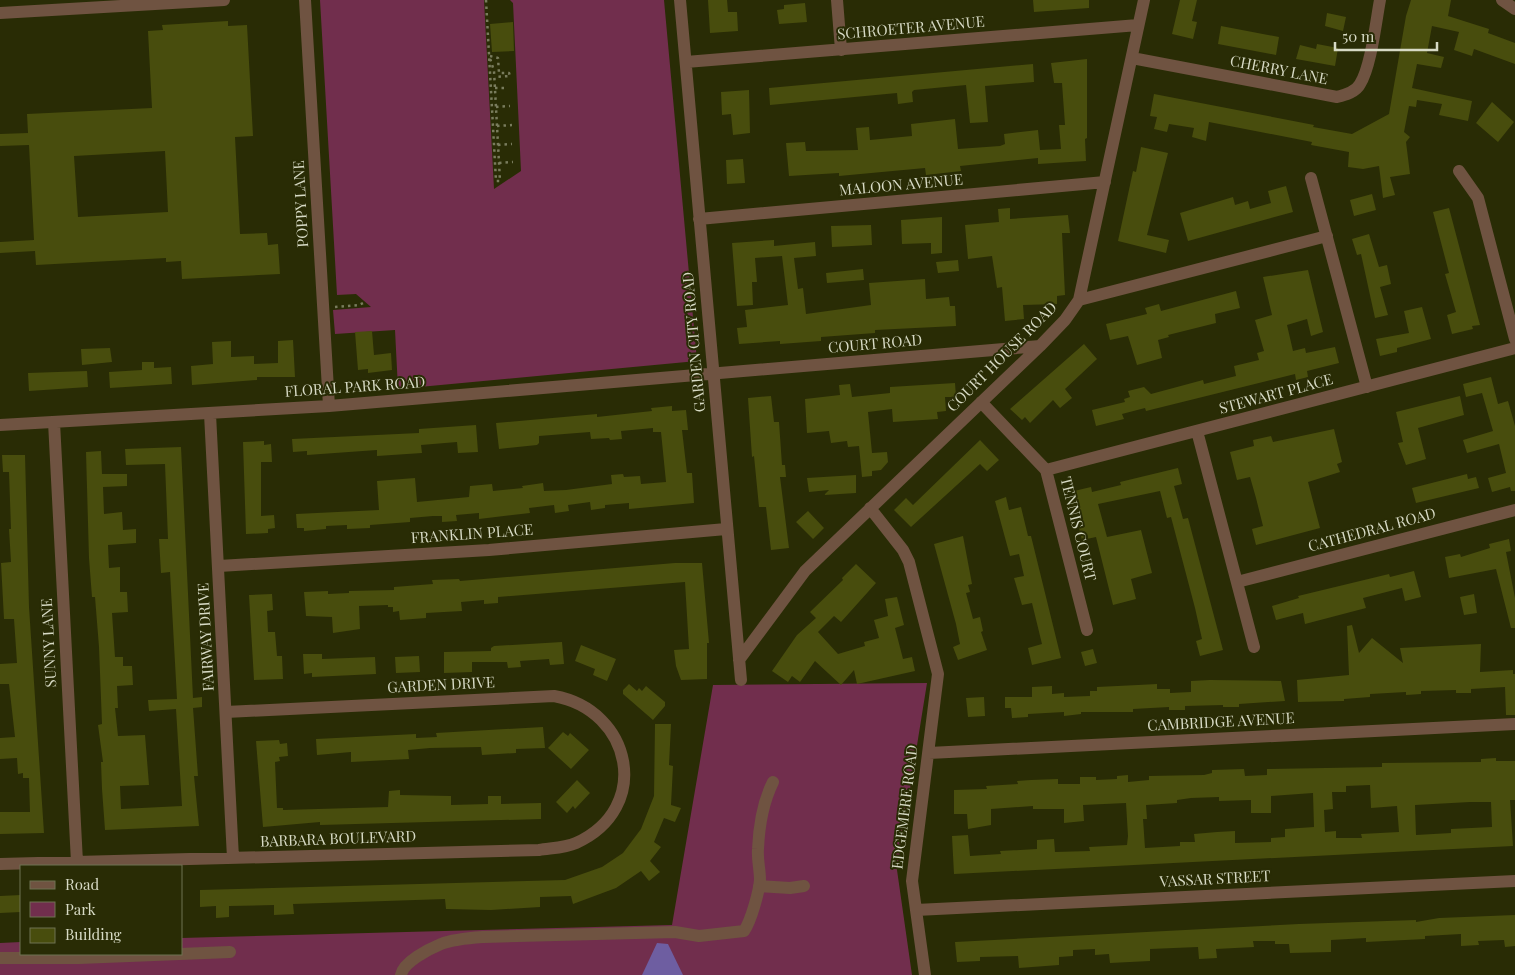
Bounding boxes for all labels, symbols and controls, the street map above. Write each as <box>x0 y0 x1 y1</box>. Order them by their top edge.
street label: SCHROETER AVENUE <box>836 11 986 43</box>
scale bar <box>1335 20 1438 52</box>
text: 50 m <box>1342 26 1375 46</box>
street label: CHERRY LANE <box>1229 50 1330 88</box>
street label: POPPY LANE <box>288 160 312 248</box>
street label: MALOON AVENUE <box>838 169 964 199</box>
street label: GARDEN CITY ROAD <box>677 271 709 413</box>
street label: COURT HOUSE ROAD <box>942 297 1061 416</box>
street label: COURT ROAD <box>827 329 923 357</box>
street label: STEWART PLACE <box>1217 368 1335 418</box>
street label: FLORAL PARK ROAD <box>284 371 426 401</box>
street label: TENNIS COURT <box>1056 474 1102 583</box>
street label: CATHEDRAL ROAD <box>1306 502 1438 556</box>
street label: FRANKLIN PLACE <box>410 519 534 547</box>
street label: FAIRWAY DRIVE <box>192 582 218 692</box>
street label: SUNNY LANE <box>36 598 60 688</box>
street label: GARDEN DRIVE <box>387 671 495 697</box>
street label: CAMBRIDGE AVENUE <box>1147 707 1295 735</box>
street label: EDGEMERE ROAD <box>886 743 922 870</box>
street label: BARBARA BOULEVARD <box>260 825 417 851</box>
legend <box>20 865 182 955</box>
street label: VASSAR STREET <box>1158 865 1271 891</box>
text: Road <box>65 874 99 894</box>
text: Park <box>65 899 97 919</box>
text: Building <box>65 924 122 944</box>

